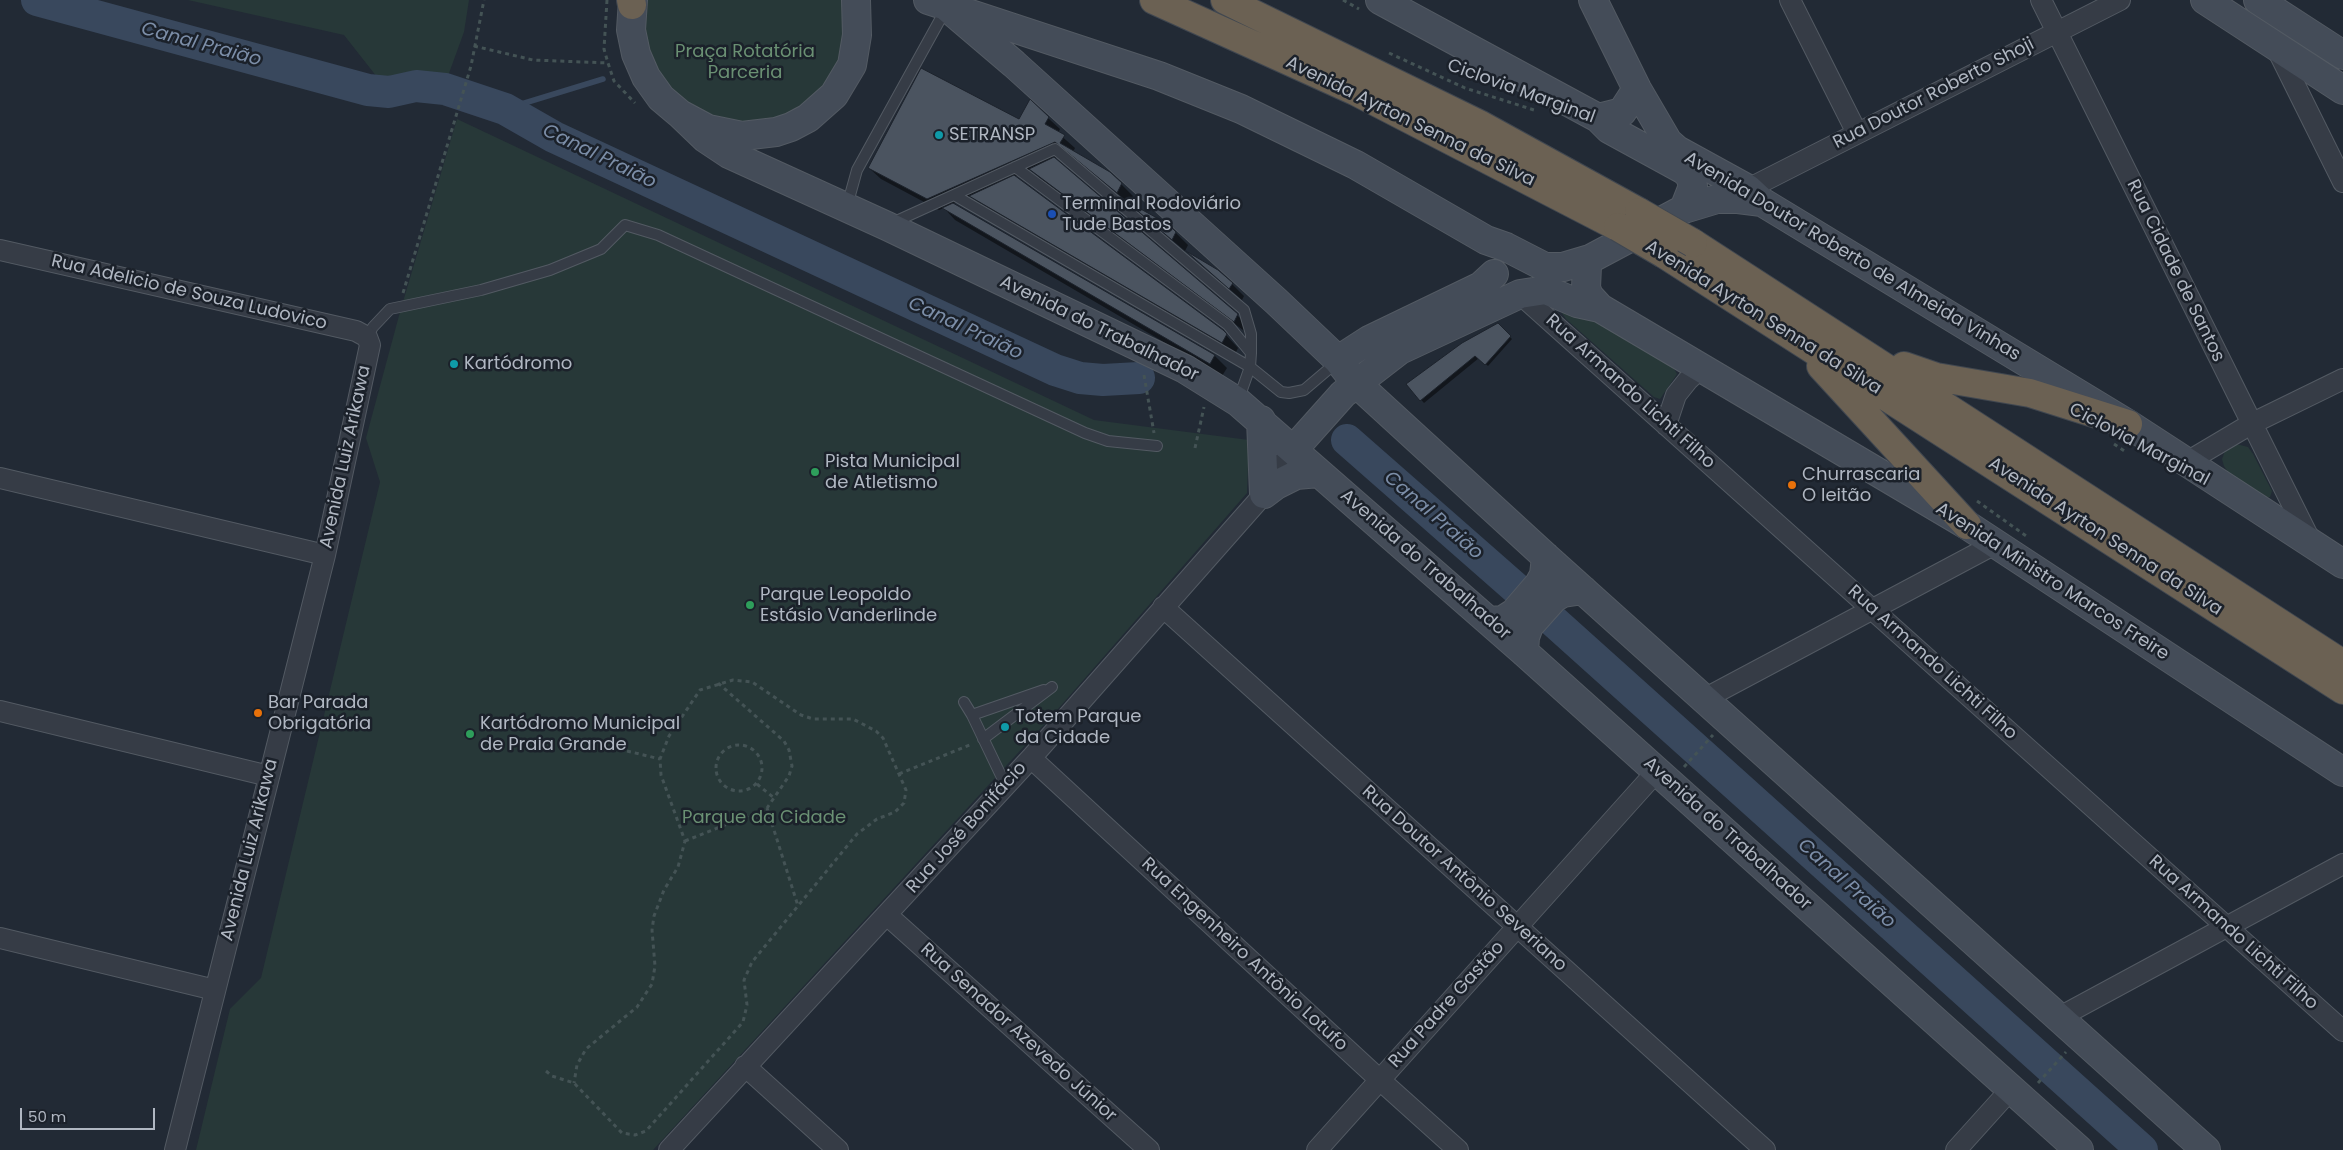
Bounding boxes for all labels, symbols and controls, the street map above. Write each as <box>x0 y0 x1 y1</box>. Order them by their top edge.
water label: Canal Praião <box>138 18 264 72</box>
street label: Rua Doutor Roberto Shoji <box>1830 34 2038 154</box>
park label: Praça Rotatória Parceria <box>675 41 815 84</box>
street label: Avenida Ayrton Senna da Silva <box>1282 52 1538 192</box>
street label: Ciclovia Marginal <box>1444 55 1598 129</box>
water label: Canal Praião <box>539 120 659 194</box>
place label: SETRANSP <box>949 124 1035 146</box>
marker: SETRANSP <box>933 129 945 141</box>
street label: Avenida Doutor Roberto de Almeida Vinhas <box>1680 148 2024 366</box>
street label: Rua Cidade de Santos <box>2121 176 2229 366</box>
place label: Terminal Rodoviário Tude Bastos <box>1062 193 1241 235</box>
marker: Terminal Rodoviário Tude Bastos <box>1046 208 1058 220</box>
street label: Avenida Ayrton Senna da Silva <box>1641 236 1885 400</box>
street label: Rua Adelicio de Souza Ludovico <box>49 251 329 335</box>
street label: Avenida do Trabalhador <box>996 271 1202 387</box>
water label: Canal Praião <box>904 293 1026 365</box>
street label: Rua Armando Lichti Filho <box>1541 310 1719 474</box>
place label: Kartódromo <box>464 353 572 375</box>
marker: Kartódromo <box>448 358 460 370</box>
street label: Avenida Luiz Arikawa <box>316 363 376 551</box>
street label: Ciclovia Marginal <box>2065 399 2213 491</box>
place label: Pista Municipal de Atletismo <box>825 451 960 494</box>
street label: Avenida Ayrton Senna da Silva <box>1984 453 2226 621</box>
place label: Churrascaria O leitão <box>1802 464 1920 506</box>
marker: Pista Municipal de Atletismo <box>809 466 821 478</box>
water label: Canal Praião <box>1379 467 1487 565</box>
marker: Churrascaria O leitão <box>1786 479 1798 491</box>
street label: Avenida do Trabalhador <box>1335 485 1515 645</box>
street label: Avenida Ministro Marcos Freire <box>1931 498 2173 666</box>
street label: Rua Armando Lichti Filho <box>1843 581 2021 745</box>
place label: Parque Leopoldo Estásio Vanderlinde <box>760 584 937 626</box>
marker: Parque Leopoldo Estásio Vanderlinde <box>744 599 756 611</box>
place label: Bar Parada Obrigatória <box>268 692 371 734</box>
place label: Totem Parque da Cidade <box>1015 706 1141 749</box>
marker: Bar Parada Obrigatória <box>252 707 264 719</box>
place label: Kartódromo Municipal de Praia Grande <box>480 713 680 756</box>
marker: Totem Parque da Cidade <box>999 721 1011 733</box>
marker: Kartódromo Municipal de Praia Grande <box>464 728 476 740</box>
street label: Avenida do Trabalhador <box>1639 753 1815 915</box>
street label: Avenida Luiz Arikawa <box>217 757 283 943</box>
street label: Rua José Bonifácio <box>902 758 1032 898</box>
street label: Rua Doutor Antônio Severiano <box>1357 781 1571 977</box>
park label: Parque da Cidade <box>682 807 846 829</box>
water label: Canal Praião <box>1792 834 1900 934</box>
street label: Rua Armando Lichti Filho <box>2144 851 2322 1015</box>
street label: Rua Engenheiro Antônio Lotufo <box>1136 854 1352 1056</box>
street label: Rua Padre Gastão <box>1385 937 1509 1073</box>
street label: Rua Senador Azevedo Júnior <box>915 939 1121 1127</box>
scale bar <box>22 1098 158 1130</box>
text: 50 m <box>28 1106 66 1127</box>

